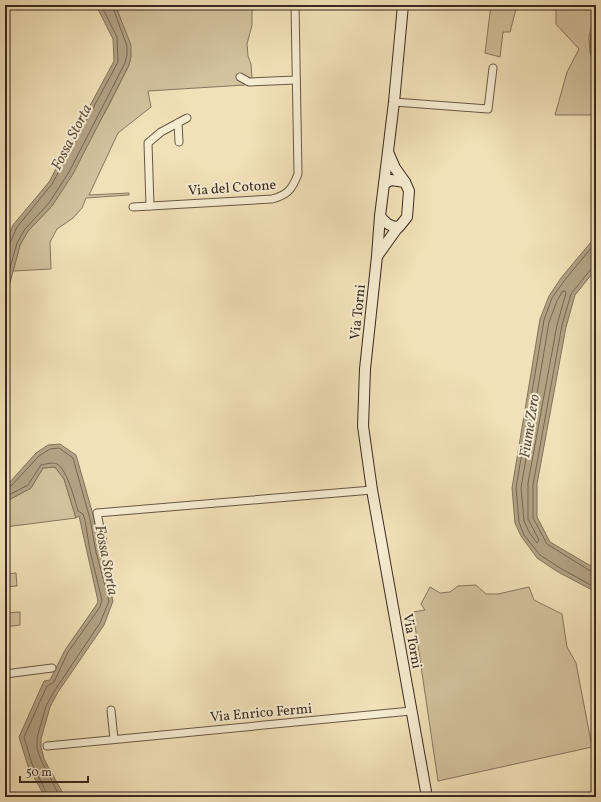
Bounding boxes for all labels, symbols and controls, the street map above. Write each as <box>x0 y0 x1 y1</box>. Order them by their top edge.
water label: Fossa Storta <box>47 101 98 174</box>
street label: Via del Cotone <box>187 176 277 201</box>
street label: Via Torni <box>346 284 371 341</box>
water label: Fiume Zero <box>515 393 546 460</box>
water label: Fossa Storta <box>88 523 123 597</box>
street label: Via Torni <box>397 612 426 670</box>
street label: Via Enrico Fermi <box>209 700 313 727</box>
scale bar <box>20 758 88 784</box>
text: 50 m <box>26 765 52 781</box>

